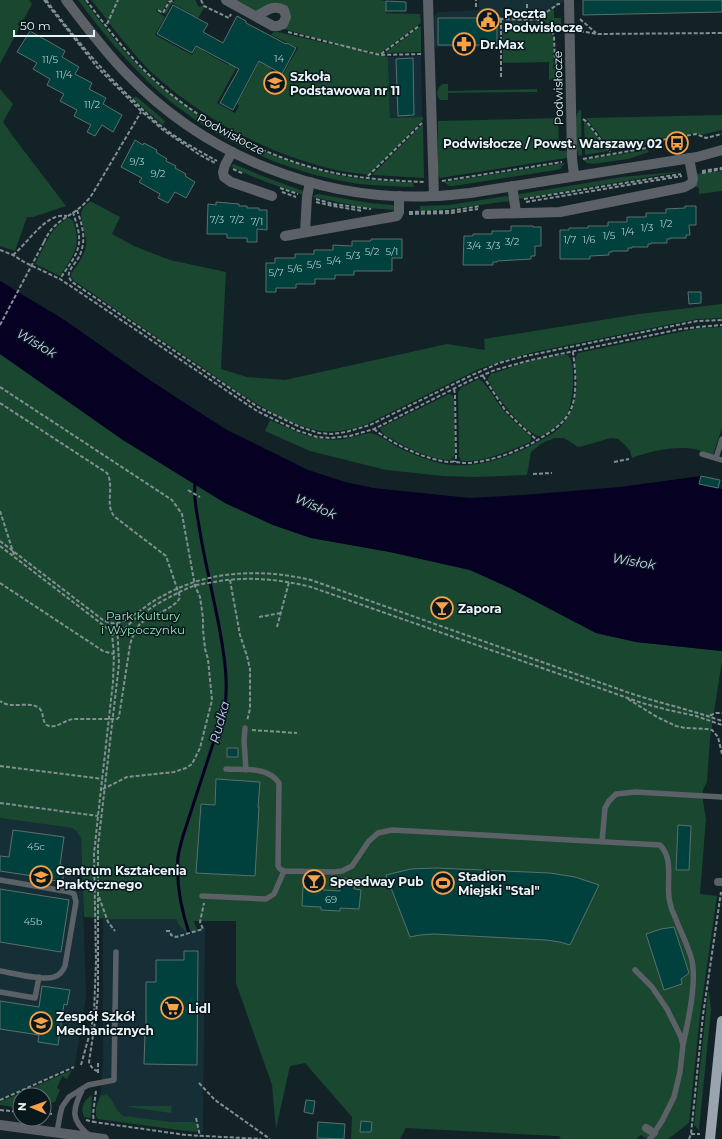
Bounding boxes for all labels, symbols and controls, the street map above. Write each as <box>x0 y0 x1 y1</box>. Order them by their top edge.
place label: Poczta Podwisłocze <box>504 6 583 35</box>
public building icon: Poczta Podwisłocze <box>475 7 501 33</box>
scale bar <box>14 12 94 38</box>
text: 50 m <box>20 18 51 33</box>
pharmacy icon: Dr.Max <box>451 31 477 57</box>
place label: Dr.Max <box>480 37 525 52</box>
street label: Podwisłocze <box>550 51 566 125</box>
house number: 14 <box>274 52 284 65</box>
house number: 11/5 <box>42 53 58 66</box>
house number: 11/4 <box>56 68 73 81</box>
place label: Szkoła Podstawowa nr 11 <box>290 69 400 98</box>
school or university icon: Szkoła Podstawowa nr 11 <box>262 70 288 96</box>
house number: 11/2 <box>84 98 100 111</box>
street label: Podwisłocze <box>195 110 267 158</box>
bus stop icon: Podwisłocze / Powst. Warszawy 02 <box>664 130 690 156</box>
place label: Podwisłocze / Powst. Warszawy 02 <box>443 136 662 151</box>
house number: 9/3 <box>130 155 145 168</box>
house number: 9/2 <box>151 167 166 180</box>
house number: 7/3 <box>210 213 225 226</box>
house number: 7/2 <box>230 213 245 226</box>
house number: 7/1 <box>251 215 263 228</box>
house number: 1/2 <box>660 217 673 230</box>
house number: 1/3 <box>641 221 654 234</box>
house number: 1/4 <box>622 225 635 238</box>
house number: 1/5 <box>603 229 616 242</box>
house number: 1/7 <box>564 233 577 246</box>
house number: 1/6 <box>583 233 595 246</box>
house number: 3/2 <box>505 235 520 248</box>
house number: 3/4 <box>467 239 482 252</box>
house number: 3/3 <box>486 239 501 252</box>
house number: 5/2 <box>365 245 380 258</box>
house number: 5/1 <box>386 245 398 258</box>
house number: 5/3 <box>346 249 361 262</box>
house number: 5/4 <box>327 254 342 267</box>
house number: 5/5 <box>307 258 322 271</box>
house number: 5/6 <box>288 262 302 275</box>
house number: 5/7 <box>268 266 284 279</box>
water label: Wisłok <box>14 325 61 362</box>
water label: Wisłok <box>293 490 340 523</box>
water label: Wisłok <box>611 549 658 573</box>
bar icon: Zapora <box>429 595 455 621</box>
place label: Zapora <box>458 601 502 616</box>
park label: Park Kultury i Wypoczynku <box>101 608 185 637</box>
water label: Rudka <box>206 699 232 745</box>
house number: 45c <box>27 840 45 853</box>
place label: Centrum Kształcenia Praktycznego <box>56 863 187 892</box>
school or university icon: Centrum Kształcenia Praktycznego <box>28 864 54 890</box>
bar icon: Speedway Pub <box>301 868 327 894</box>
place label: Stadion Miejski "Stal" <box>458 869 540 898</box>
sports icon: Stadion Miejski "Stal" <box>430 870 456 896</box>
place label: Speedway Pub <box>330 874 424 889</box>
house number: 69 <box>325 893 337 906</box>
house number: 45b <box>23 915 43 928</box>
supermarket icon: Lidl <box>159 995 185 1021</box>
place label: Lidl <box>188 1001 211 1016</box>
place label: Zespół Szkół Mechanicznych <box>56 1009 154 1038</box>
school or university icon: Zespół Szkół Mechanicznych <box>28 1010 54 1036</box>
north arrow <box>12 1087 52 1127</box>
text: N <box>15 1102 29 1111</box>

